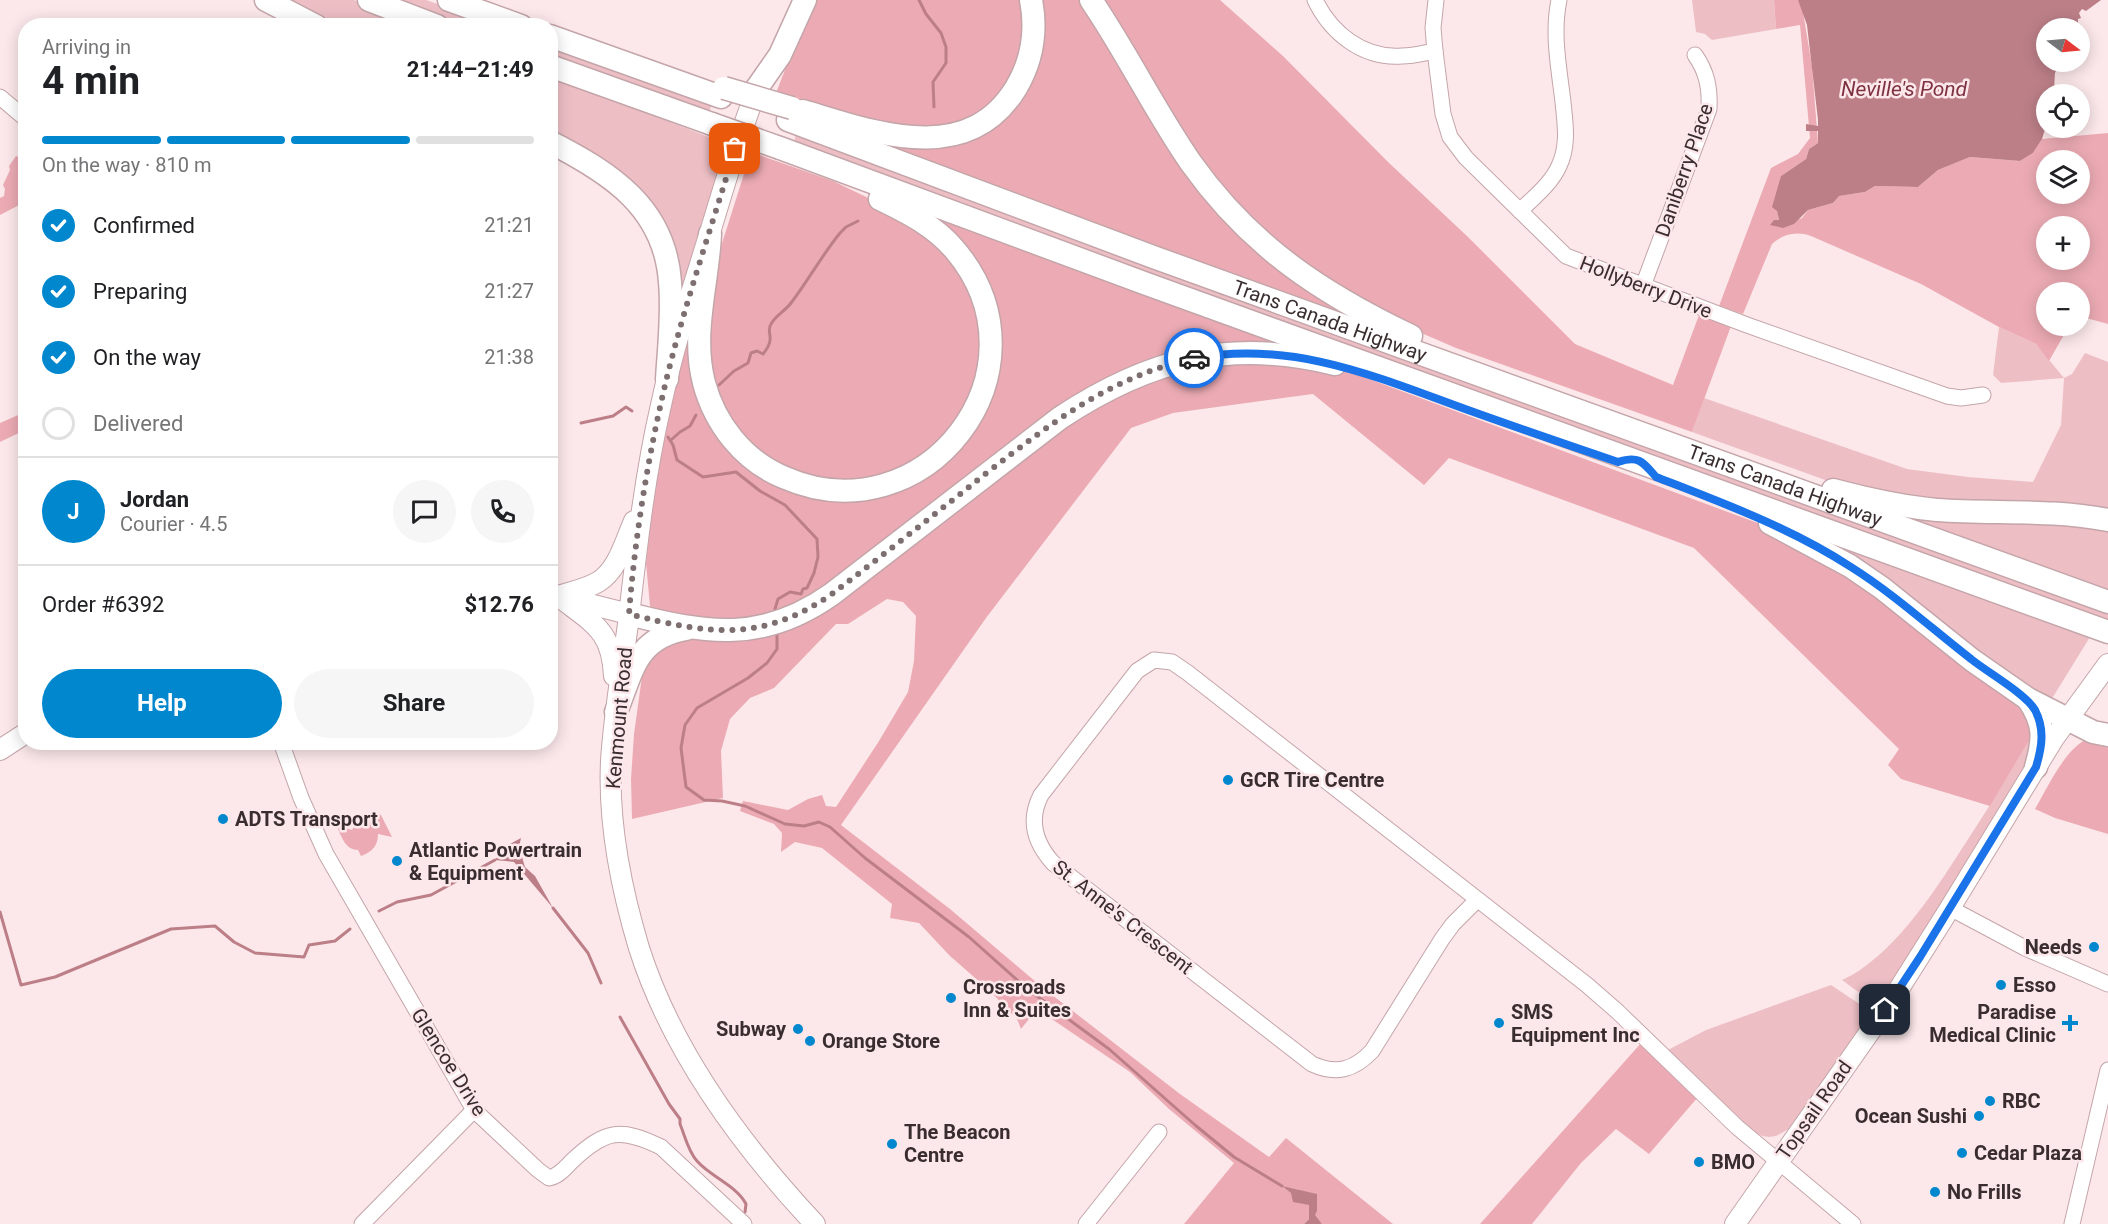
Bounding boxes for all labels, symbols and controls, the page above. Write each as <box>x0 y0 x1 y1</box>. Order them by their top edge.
north arrow <box>2036 18 2090 72</box>
map controls <box>2036 18 2090 336</box>
text: Arriving in <box>42 35 131 59</box>
text: 21:44–21:49 <box>407 57 534 82</box>
text: 4 min <box>42 58 140 104</box>
water label: Neville's Pond <box>1841 77 1968 101</box>
button: locate <box>2036 84 2090 138</box>
street label: Daniberry Place <box>1650 100 1718 240</box>
pin <box>709 123 760 174</box>
icon: bag <box>718 132 751 165</box>
button: layers <box>2036 150 2090 204</box>
text: On the way · 810 m <box>42 153 211 177</box>
icon: check <box>42 209 75 242</box>
text: Confirmed <box>93 213 195 238</box>
text: 21:21 <box>484 213 534 237</box>
button: + <box>2036 216 2090 270</box>
street label: Hollyberry Drive <box>1576 251 1716 323</box>
icon: check <box>42 275 75 308</box>
street label: Trans Canada Highway <box>1230 275 1431 367</box>
text: Preparing <box>93 279 187 304</box>
text: 21:27 <box>484 279 534 303</box>
button: − <box>2036 282 2090 336</box>
courier <box>1164 328 1224 388</box>
icon: check <box>42 341 75 374</box>
icon: car <box>1178 342 1211 375</box>
text: On the way <box>93 345 201 370</box>
text: 21:38 <box>484 345 534 369</box>
text: Delivered <box>93 411 183 436</box>
street label: Trans Canada Highway <box>1685 439 1886 532</box>
button: chat <box>393 480 456 543</box>
button: phone <box>471 480 534 543</box>
text: Jordan <box>120 487 189 512</box>
text: J <box>67 499 80 524</box>
text: Courier · 4.5 <box>120 512 227 536</box>
text: Order #6392 <box>42 592 164 617</box>
text: $12.76 <box>465 592 534 617</box>
street label: Kenmount Road <box>601 646 637 790</box>
button: Help <box>42 669 282 738</box>
button: Share <box>294 669 534 738</box>
place label: GCR Tire Centre <box>1240 768 1385 792</box>
marker: GCR Tire Centre <box>1221 773 1235 787</box>
place label: ADTS Transport <box>235 807 378 831</box>
marker: ADTS Transport <box>216 812 230 826</box>
place label: Atlantic Powertrain & Equipment <box>409 838 582 885</box>
marker: Atlantic Powertrain & Equipment <box>390 854 404 868</box>
street label: St. Anne's Crescent <box>1048 855 1198 979</box>
place label: Needs <box>2025 935 2082 959</box>
marker: Needs <box>2087 940 2101 954</box>
place label: Esso <box>2013 973 2056 997</box>
place label: Crossroads Inn & Suites <box>963 975 1071 1022</box>
marker: Esso <box>1994 978 2008 992</box>
pin <box>1859 984 1910 1035</box>
marker: Crossroads Inn & Suites <box>944 991 958 1005</box>
icon: home <box>1868 993 1901 1026</box>
place label: SMS Equipment Inc <box>1511 1000 1640 1047</box>
place label: Paradise Medical Clinic <box>1929 1000 2056 1047</box>
street label: Glencoe Drive <box>406 1004 492 1120</box>
marker: Paradise Medical Clinic <box>2061 1014 2079 1032</box>
marker: SMS Equipment Inc <box>1492 1016 1506 1030</box>
place label: Subway <box>716 1017 787 1041</box>
marker: Subway <box>791 1022 805 1036</box>
place label: Orange Store <box>822 1029 940 1053</box>
marker: Orange Store <box>803 1034 817 1048</box>
street label: Topsail Road <box>1771 1056 1857 1164</box>
place label: RBC <box>2002 1089 2041 1113</box>
marker: RBC <box>1983 1094 1997 1108</box>
place label: Ocean Sushi <box>1855 1104 1967 1128</box>
marker: Ocean Sushi <box>1972 1109 1986 1123</box>
place label: The Beacon Centre <box>904 1120 1011 1167</box>
marker: The Beacon Centre <box>885 1137 899 1151</box>
place label: Cedar Plaza <box>1974 1141 2082 1165</box>
marker: Cedar Plaza <box>1955 1146 1969 1160</box>
place label: BMO <box>1711 1150 1755 1174</box>
marker: BMO <box>1692 1155 1706 1169</box>
place label: No Frills <box>1947 1180 2022 1204</box>
marker: No Frills <box>1928 1185 1942 1199</box>

